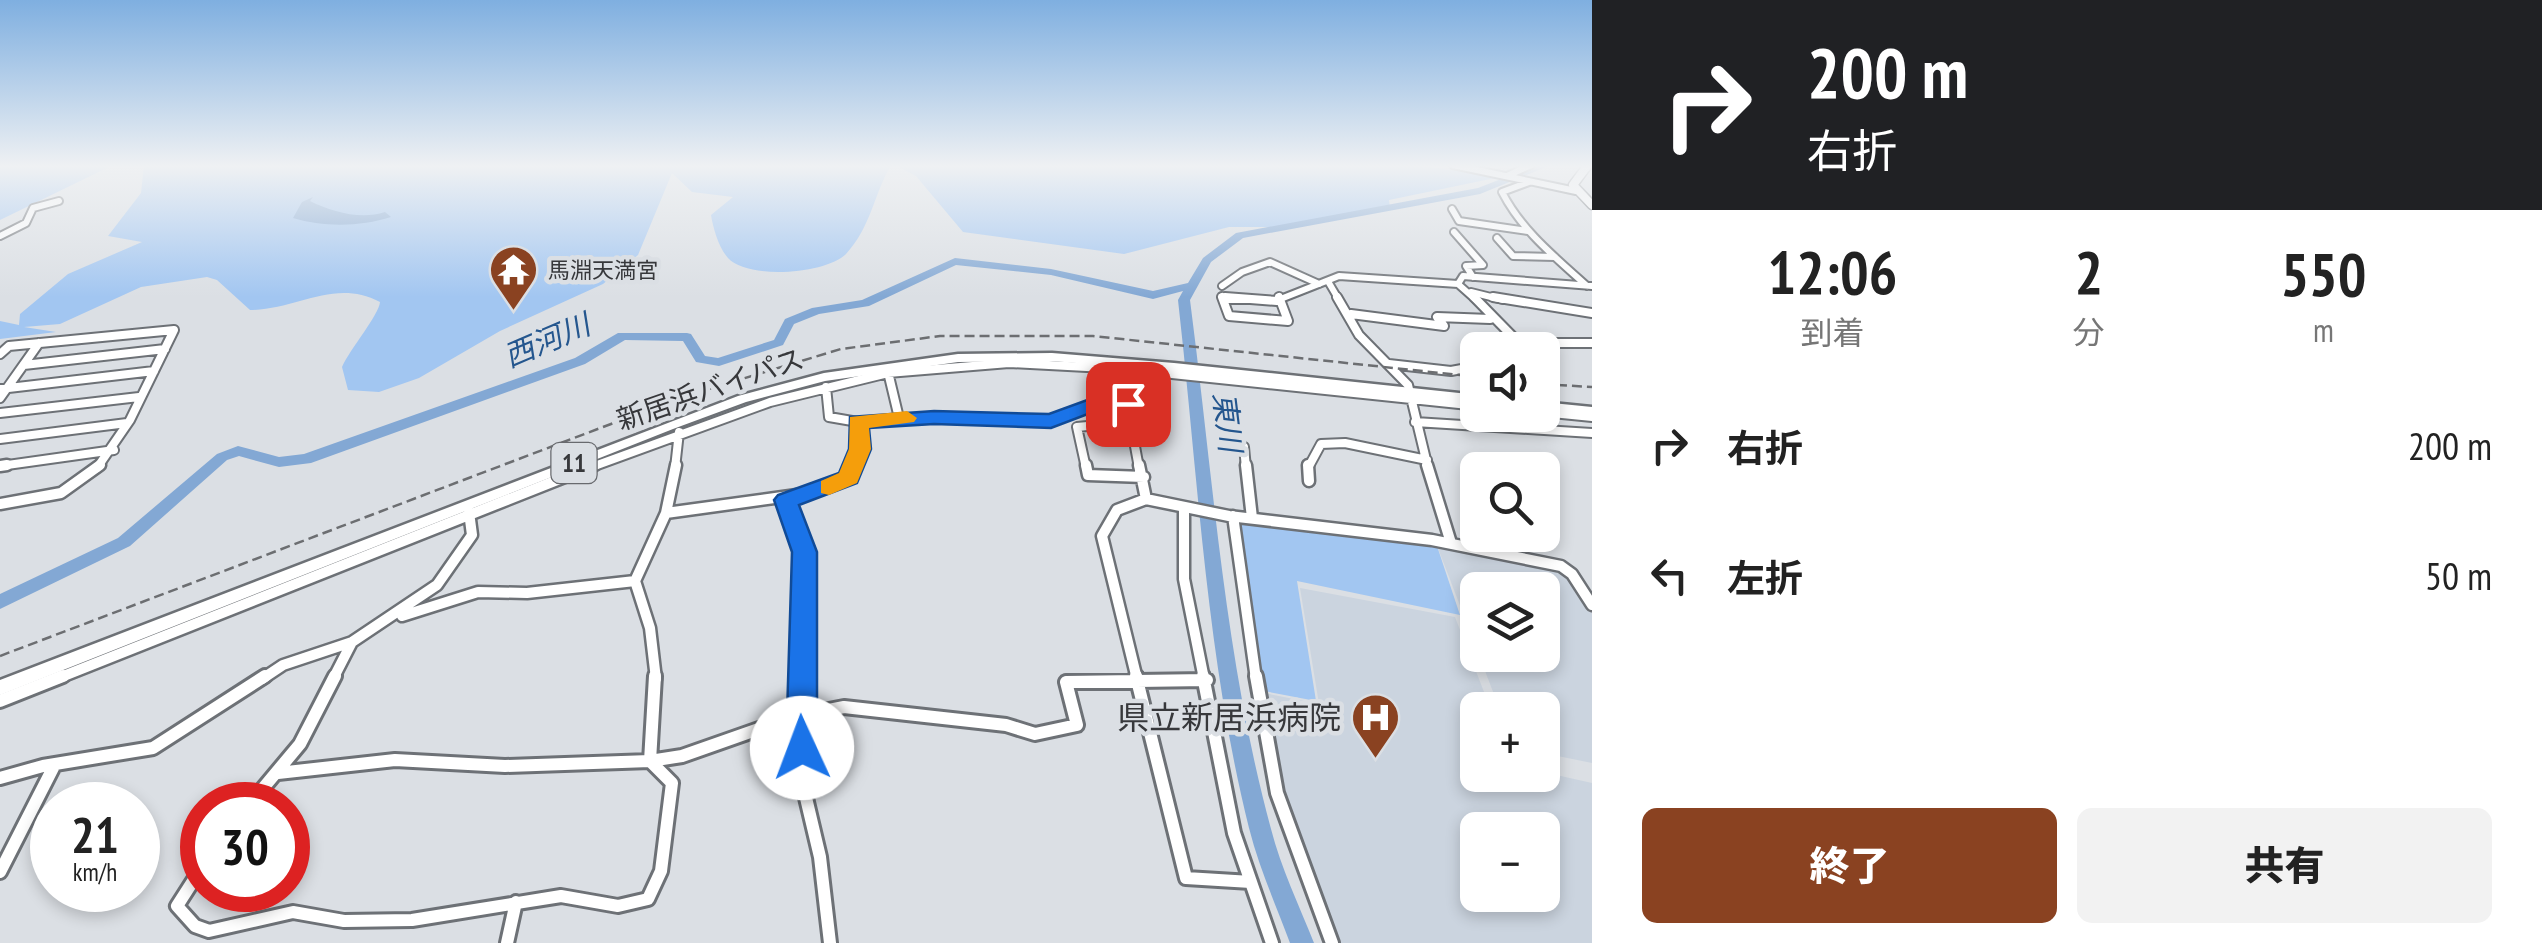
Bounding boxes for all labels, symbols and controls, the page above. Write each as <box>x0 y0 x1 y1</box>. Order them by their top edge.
text: 200 m <box>1807 27 1968 117</box>
icon: right <box>1642 40 1772 170</box>
text: 右折 <box>1807 121 1897 179</box>
text: 12:06 <box>1768 233 1897 311</box>
text: 2 <box>2075 233 2103 311</box>
text: 550 <box>2280 235 2366 313</box>
temple icon: 馬淵天満宮 <box>487 244 539 312</box>
place label: 馬淵天満宮 <box>548 256 658 284</box>
water label: 西河川 <box>497 303 598 375</box>
text: m <box>2313 309 2334 351</box>
text: 到着 <box>1800 311 1864 353</box>
text: 分 <box>2073 311 2105 353</box>
map controls <box>1460 332 1560 912</box>
button: sound <box>1460 332 1560 432</box>
street label: 新居浜バイパス <box>611 339 808 438</box>
pin <box>1086 362 1171 447</box>
icon: arrive <box>1101 377 1156 432</box>
water label: 東川 <box>1205 390 1252 457</box>
icon: right <box>1642 418 1697 473</box>
text: 200 m <box>2408 421 2492 470</box>
text: 右折 <box>1727 423 1803 472</box>
road number: 11 <box>552 443 596 483</box>
button: search <box>1460 452 1560 552</box>
icon: left <box>1642 548 1697 603</box>
text: 50 m <box>2425 551 2492 600</box>
text: 左折 <box>1727 553 1803 602</box>
button: layers <box>1460 572 1560 672</box>
hospital icon: 県立新居浜病院 <box>1350 692 1402 760</box>
button: + <box>1460 692 1560 792</box>
position arrow <box>750 696 854 800</box>
place label: 県立新居浜病院 <box>1117 696 1341 738</box>
speed limit sign: 30 <box>180 782 310 912</box>
text: 21 <box>71 802 119 867</box>
button: 終了 <box>1642 808 2057 923</box>
button: 共有 <box>2077 808 2492 923</box>
button: − <box>1460 812 1560 912</box>
text: km/h <box>73 856 117 888</box>

